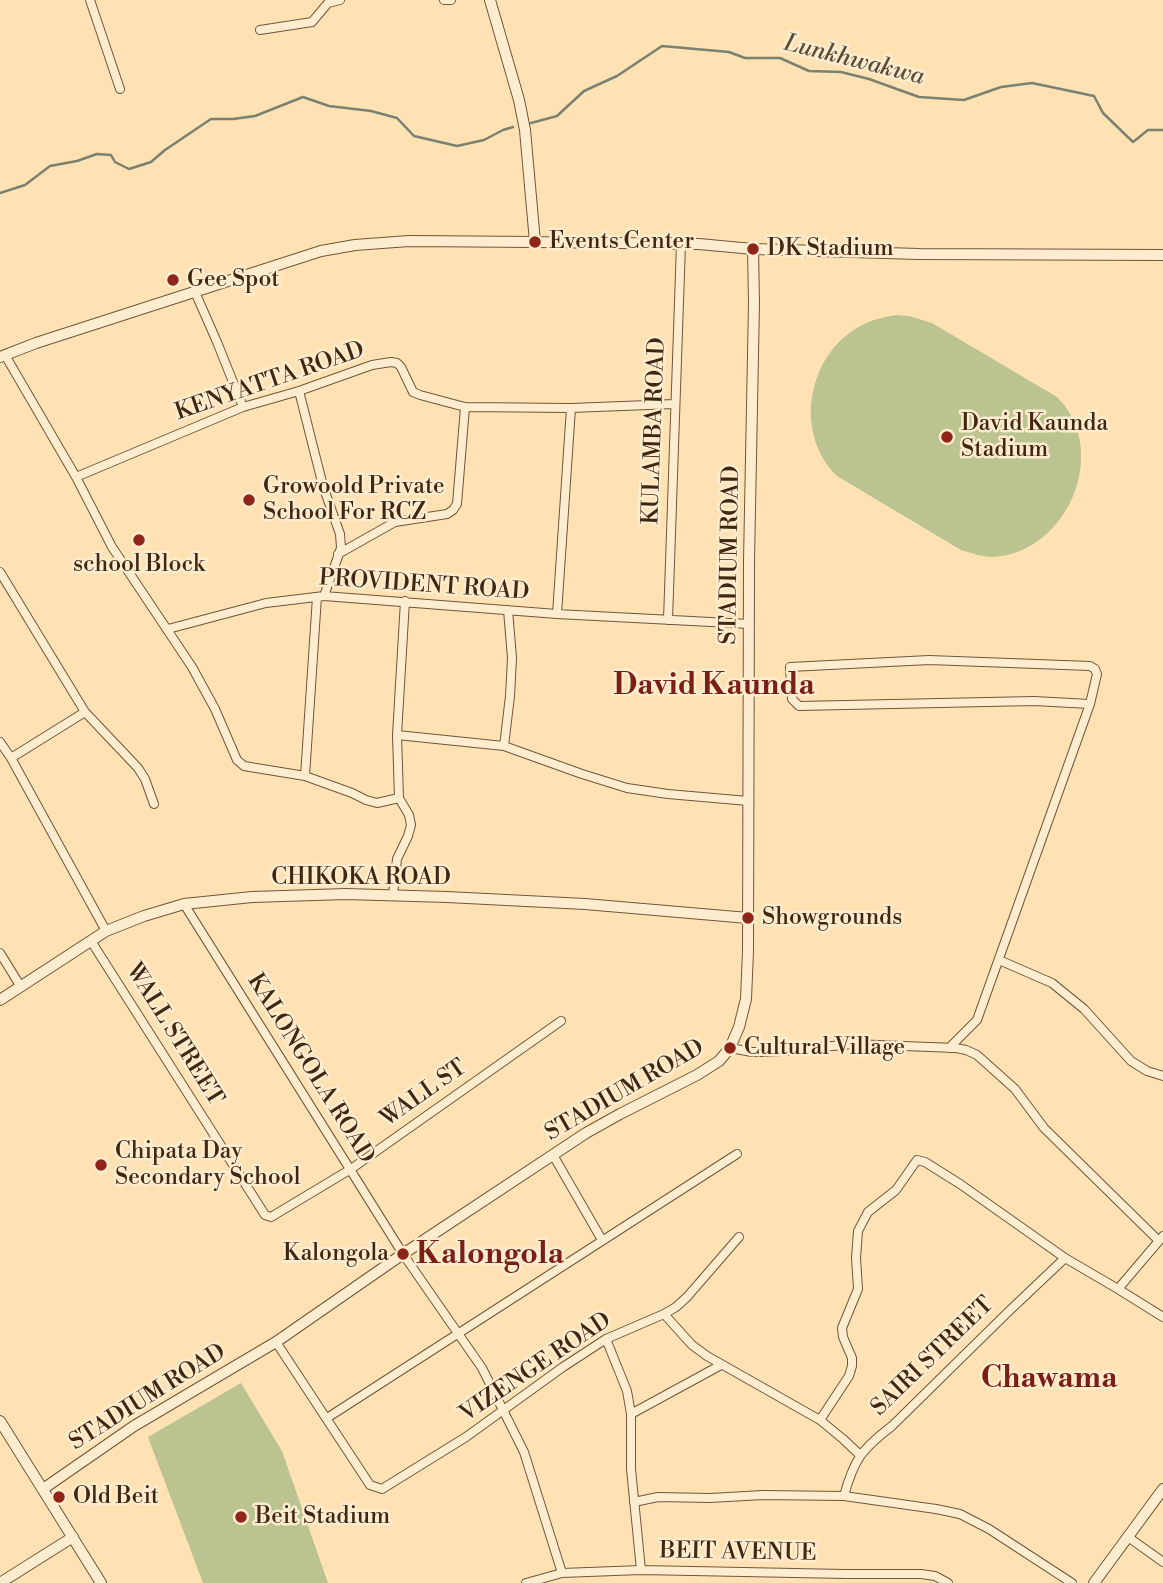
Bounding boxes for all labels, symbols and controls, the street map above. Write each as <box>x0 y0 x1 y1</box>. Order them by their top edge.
water label: Lunkhwakwa <box>781 30 927 92</box>
place label: Events Center <box>549 228 694 256</box>
marker: Events Center <box>527 234 543 250</box>
place label: DK Stadium <box>767 235 894 263</box>
marker: DK Stadium <box>745 241 761 257</box>
place label: Gee Spot <box>187 266 279 294</box>
marker: Gee Spot <box>165 272 181 288</box>
street label: KENYATTA ROAD <box>172 337 368 427</box>
street label: KULAMBA ROAD <box>638 337 672 525</box>
place label: David Kaunda Stadium <box>961 410 1108 464</box>
marker: David Kaunda Stadium <box>939 429 955 445</box>
street label: STADIUM ROAD <box>716 465 746 645</box>
place label: Growoold Private School For RCZ <box>263 473 445 527</box>
marker: Growoold Private School For RCZ <box>241 492 257 508</box>
marker: school Block <box>131 532 147 548</box>
place label: school Block <box>73 551 205 579</box>
street label: PROVIDENT ROAD <box>318 565 530 607</box>
district label: David Kaunda <box>613 669 815 705</box>
street label: CHIKOKA ROAD <box>271 864 451 892</box>
place label: Showgrounds <box>762 904 902 932</box>
marker: Showgrounds <box>740 910 756 926</box>
street label: WALL STREET <box>119 959 229 1111</box>
street label: KALONGOLA ROAD <box>240 969 380 1169</box>
street label: STADIUM ROAD <box>541 1034 709 1148</box>
place label: Cultural Village <box>744 1034 905 1062</box>
marker: Cultural Village <box>722 1040 738 1056</box>
street label: WALL ST <box>376 1054 472 1134</box>
place label: Chipata Day Secondary School <box>115 1138 300 1192</box>
marker: Chipata Day Secondary School <box>93 1157 109 1173</box>
district label: Kalongola <box>416 1238 564 1274</box>
place label: Kalongola <box>283 1240 389 1268</box>
marker: Kalongola <box>395 1246 411 1262</box>
street label: SAIRI STREET <box>866 1292 1000 1422</box>
street label: VIZENGE ROAD <box>455 1307 617 1429</box>
street label: STADIUM ROAD <box>65 1339 231 1457</box>
district label: Chawama <box>981 1362 1117 1398</box>
place label: Old Beit <box>73 1483 159 1511</box>
marker: Old Beit <box>51 1489 67 1505</box>
place label: Beit Stadium <box>255 1503 390 1531</box>
marker: Beit Stadium <box>233 1509 249 1525</box>
street label: BEIT AVENUE <box>659 1538 817 1568</box>

